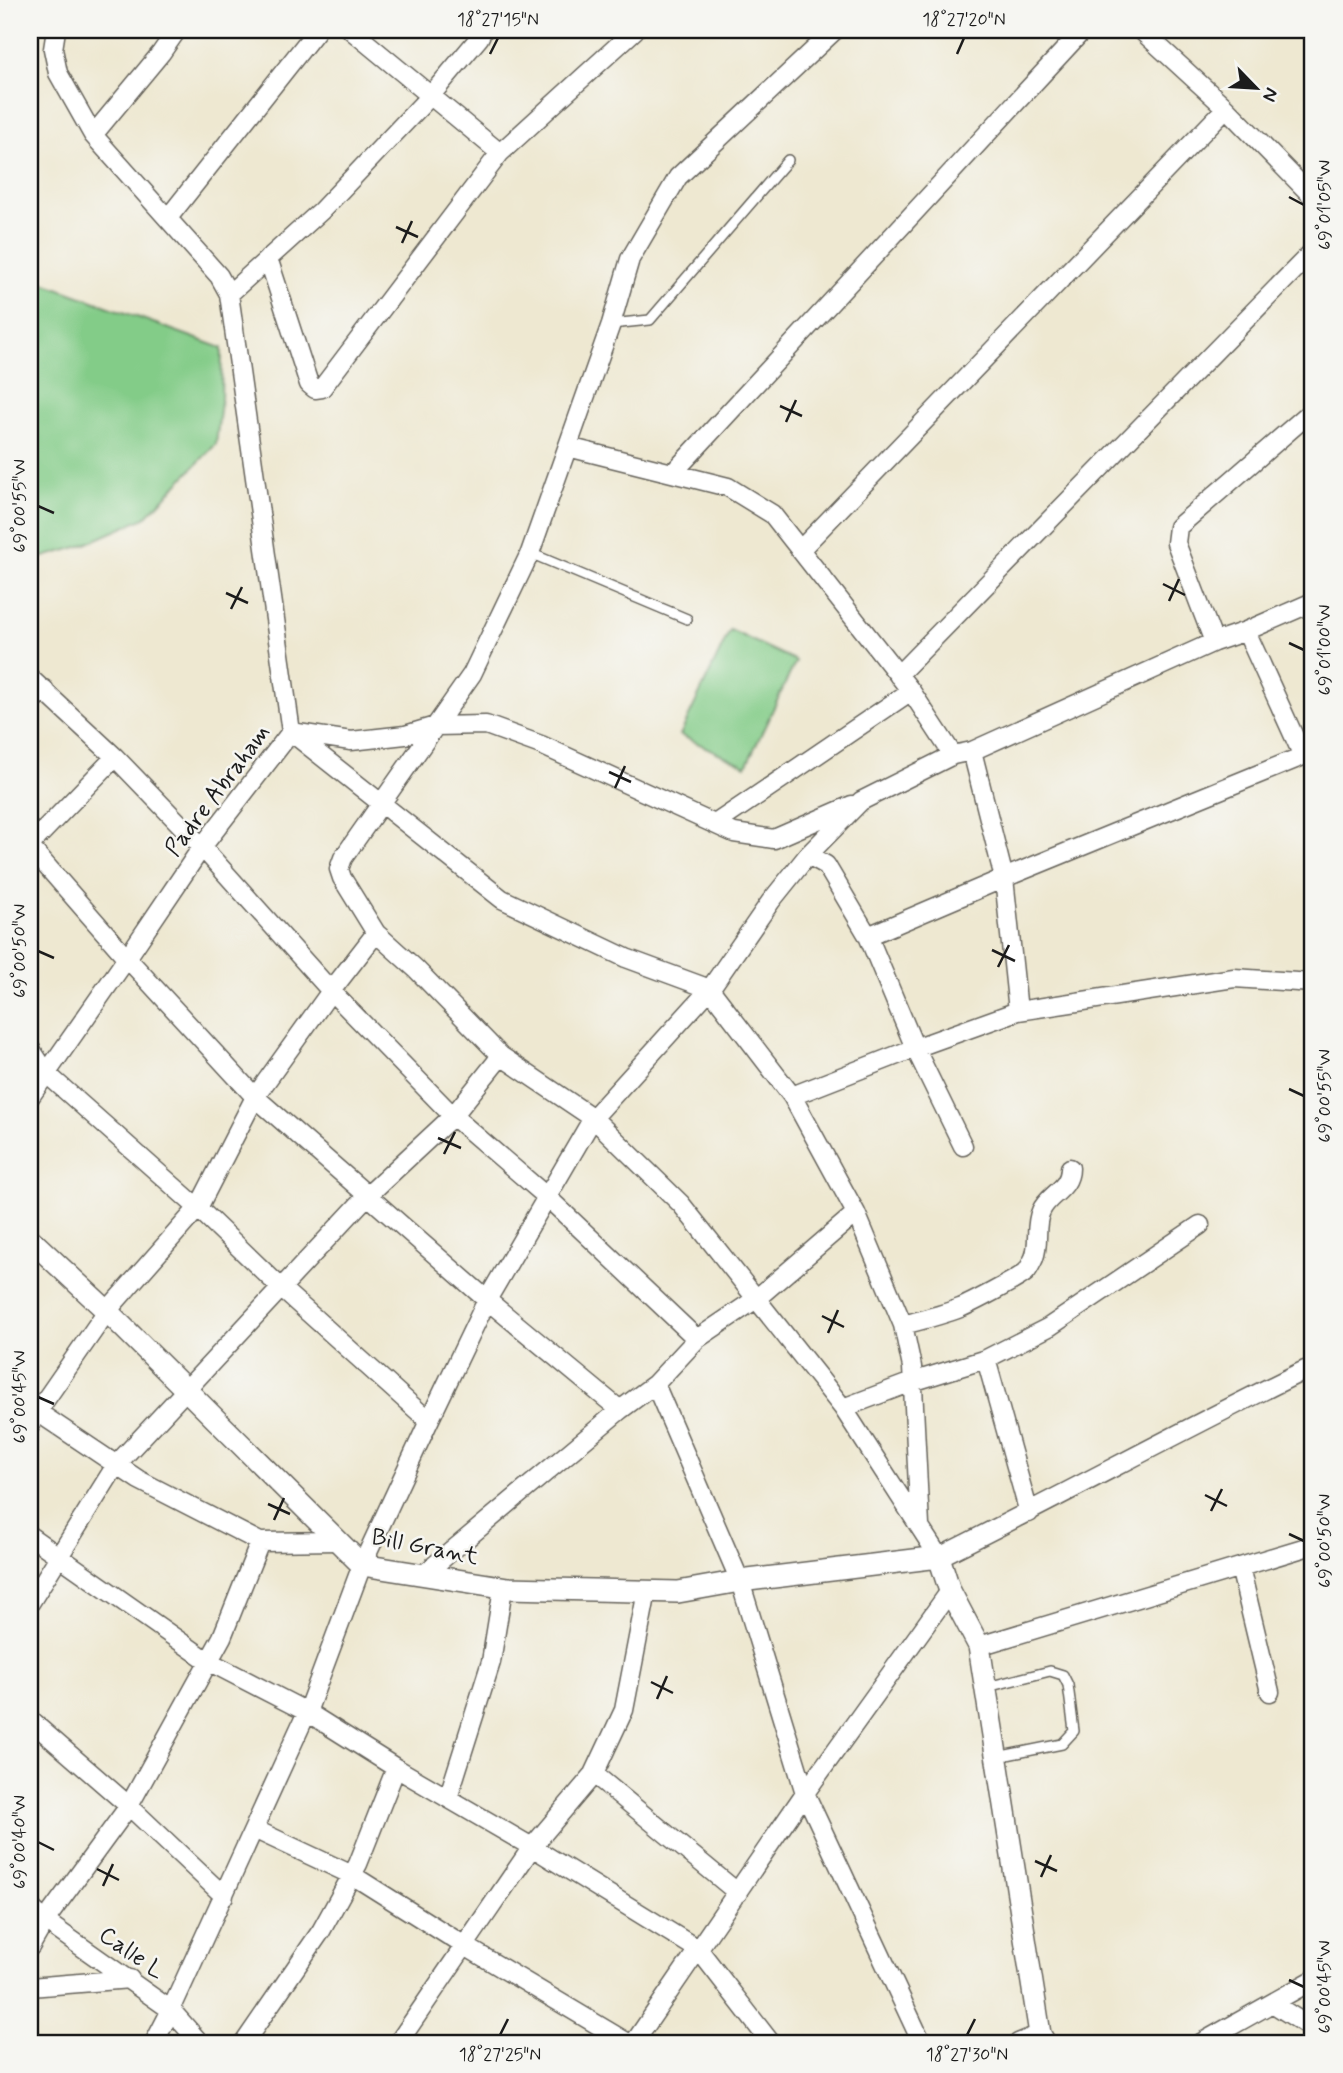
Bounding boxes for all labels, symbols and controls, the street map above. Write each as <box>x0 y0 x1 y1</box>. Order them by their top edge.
text: 18°27'15"N <box>457 8 539 32</box>
text: 18°27'20"N <box>922 8 1006 32</box>
north arrow <box>1220 52 1290 122</box>
text: N <box>1256 84 1284 106</box>
text: 69°01'05"W <box>1313 160 1337 250</box>
text: 69°00'55"W <box>8 459 32 553</box>
text: 69°01'00"W <box>1313 605 1337 695</box>
street label: Padre Abraham <box>158 719 278 863</box>
text: 69°00'50"W <box>8 904 32 998</box>
text: 69°00'55"W <box>1313 1049 1337 1143</box>
text: 69°00'45"W <box>8 1350 32 1444</box>
text: 69°00'50"W <box>1313 1494 1337 1588</box>
street label: Bill Grant <box>369 1522 481 1573</box>
text: 69°00'40"W <box>8 1795 32 1889</box>
street label: Calle L <box>92 1920 170 1987</box>
text: 69°00'45"W <box>1313 1940 1337 2034</box>
text: 18°27'25"N <box>459 2043 541 2067</box>
text: 18°27'30"N <box>926 2043 1008 2067</box>

